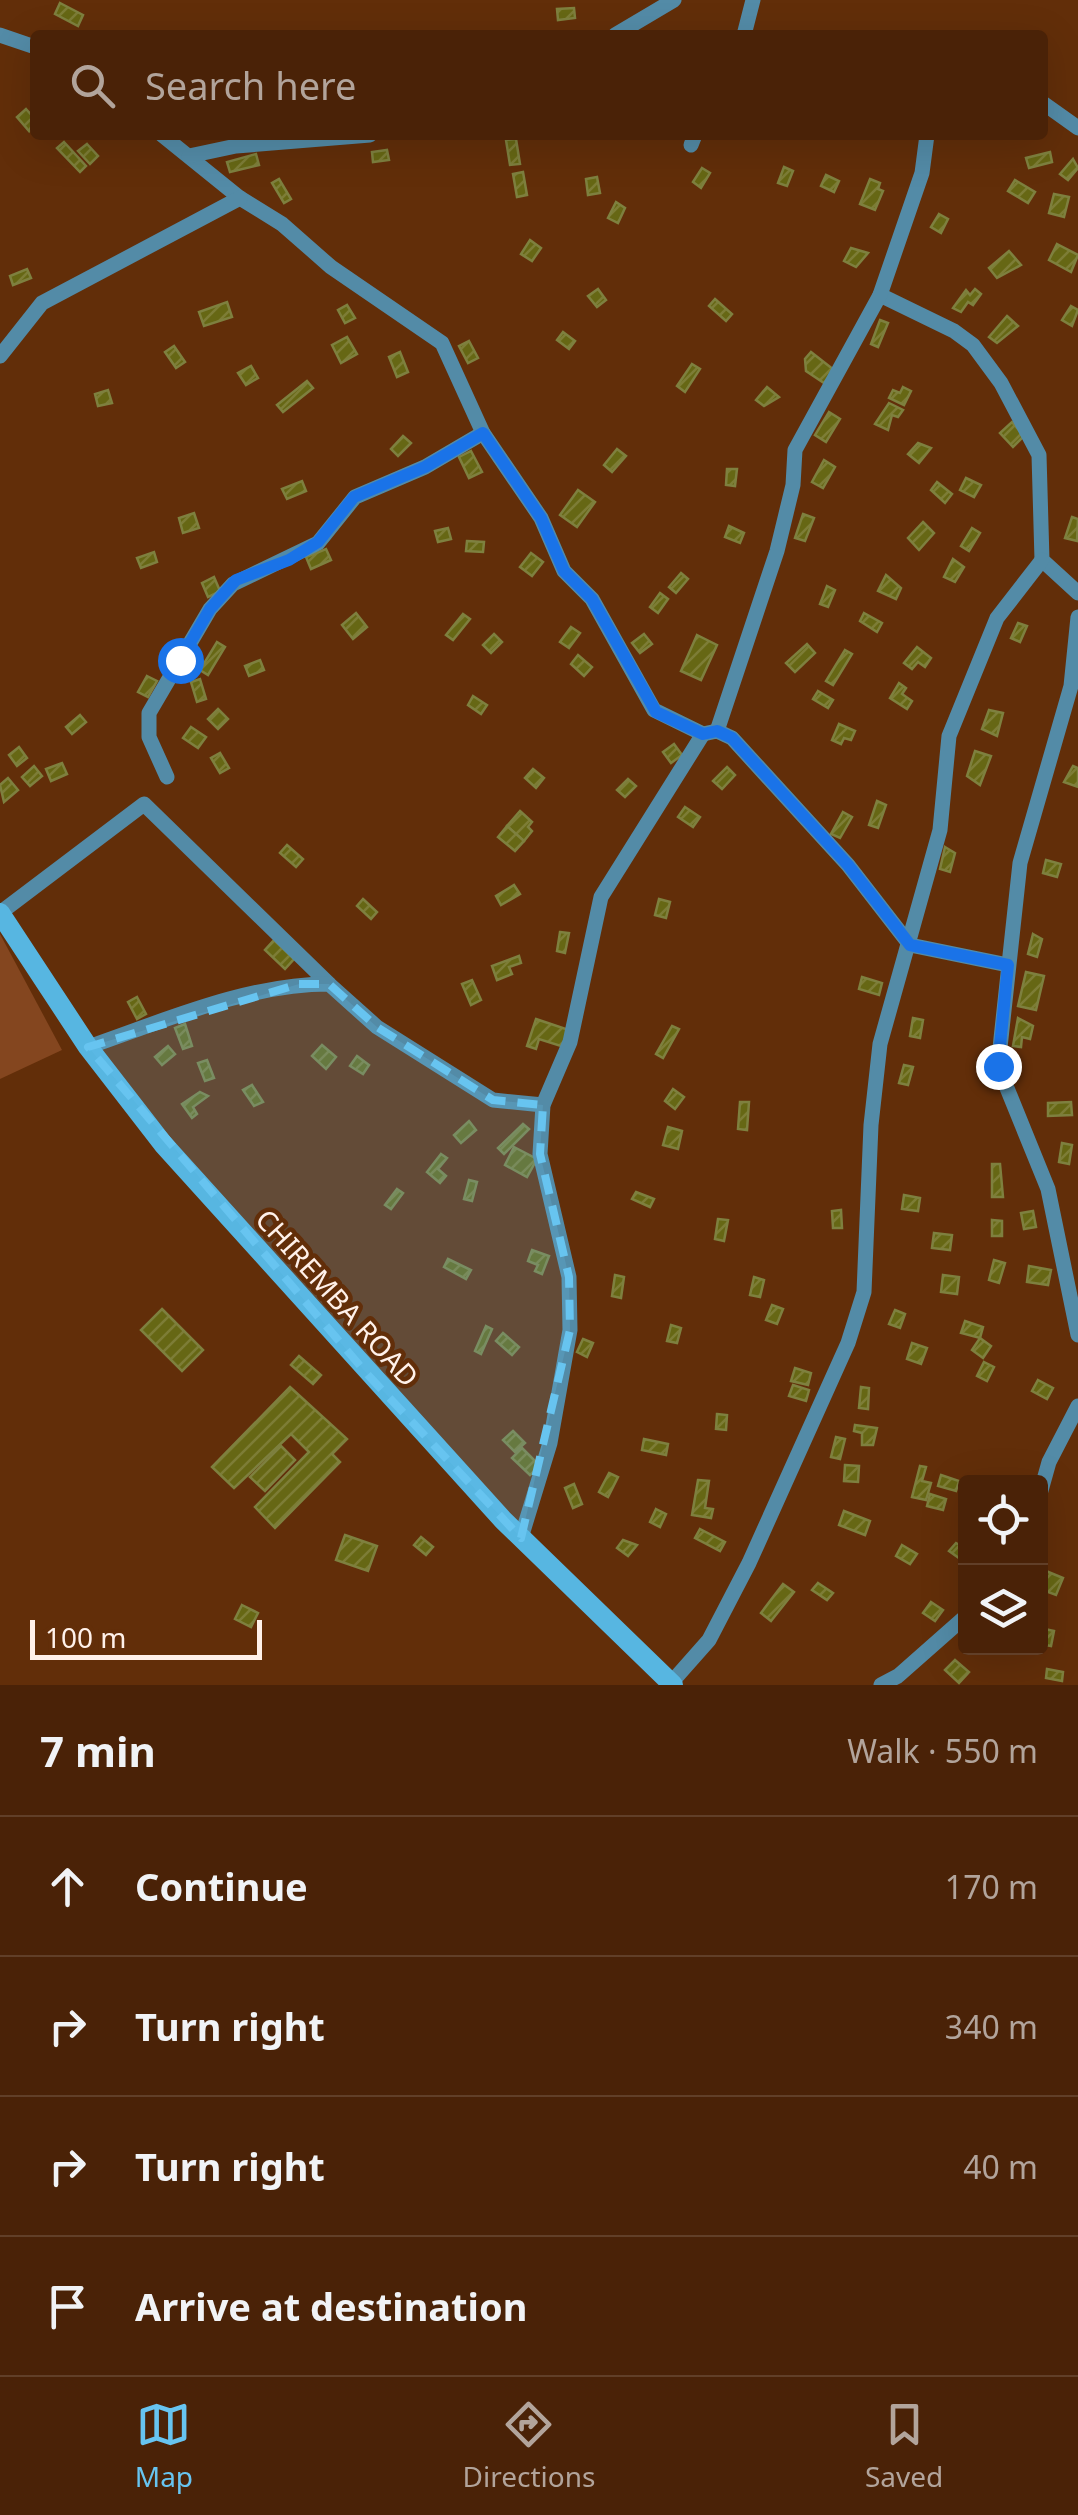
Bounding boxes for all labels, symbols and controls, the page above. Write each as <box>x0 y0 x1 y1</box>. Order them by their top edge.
search box <box>30 30 1048 140</box>
icon: search <box>65 58 120 113</box>
text: Search here <box>145 59 356 111</box>
route start <box>158 638 204 684</box>
route end <box>976 1044 1022 1090</box>
street label: CHIREMBA ROAD <box>248 1200 428 1394</box>
map controls <box>958 1475 1048 1655</box>
button: locate <box>958 1475 1048 1565</box>
button: layers <box>958 1565 1048 1655</box>
scale bar <box>30 1615 262 1660</box>
text: 100 m <box>45 1618 127 1656</box>
text: 7 min <box>40 1722 156 1779</box>
text: Walk · 550 m <box>847 1729 1038 1772</box>
icon: ahead <box>40 1859 95 1914</box>
text: Continue <box>135 1860 308 1912</box>
text: 170 m <box>945 1865 1038 1908</box>
icon: right <box>40 1999 95 2054</box>
text: Turn right <box>135 2000 325 2052</box>
text: 340 m <box>945 2005 1038 2048</box>
icon: right <box>40 2139 95 2194</box>
text: Turn right <box>135 2140 325 2192</box>
text: 40 m <box>963 2145 1038 2188</box>
icon: arrive <box>40 2279 95 2334</box>
text: Arrive at destination <box>135 2280 527 2332</box>
tab: Map <box>135 2397 193 2495</box>
tab: Directions <box>463 2397 595 2495</box>
tab: Saved <box>865 2397 943 2495</box>

